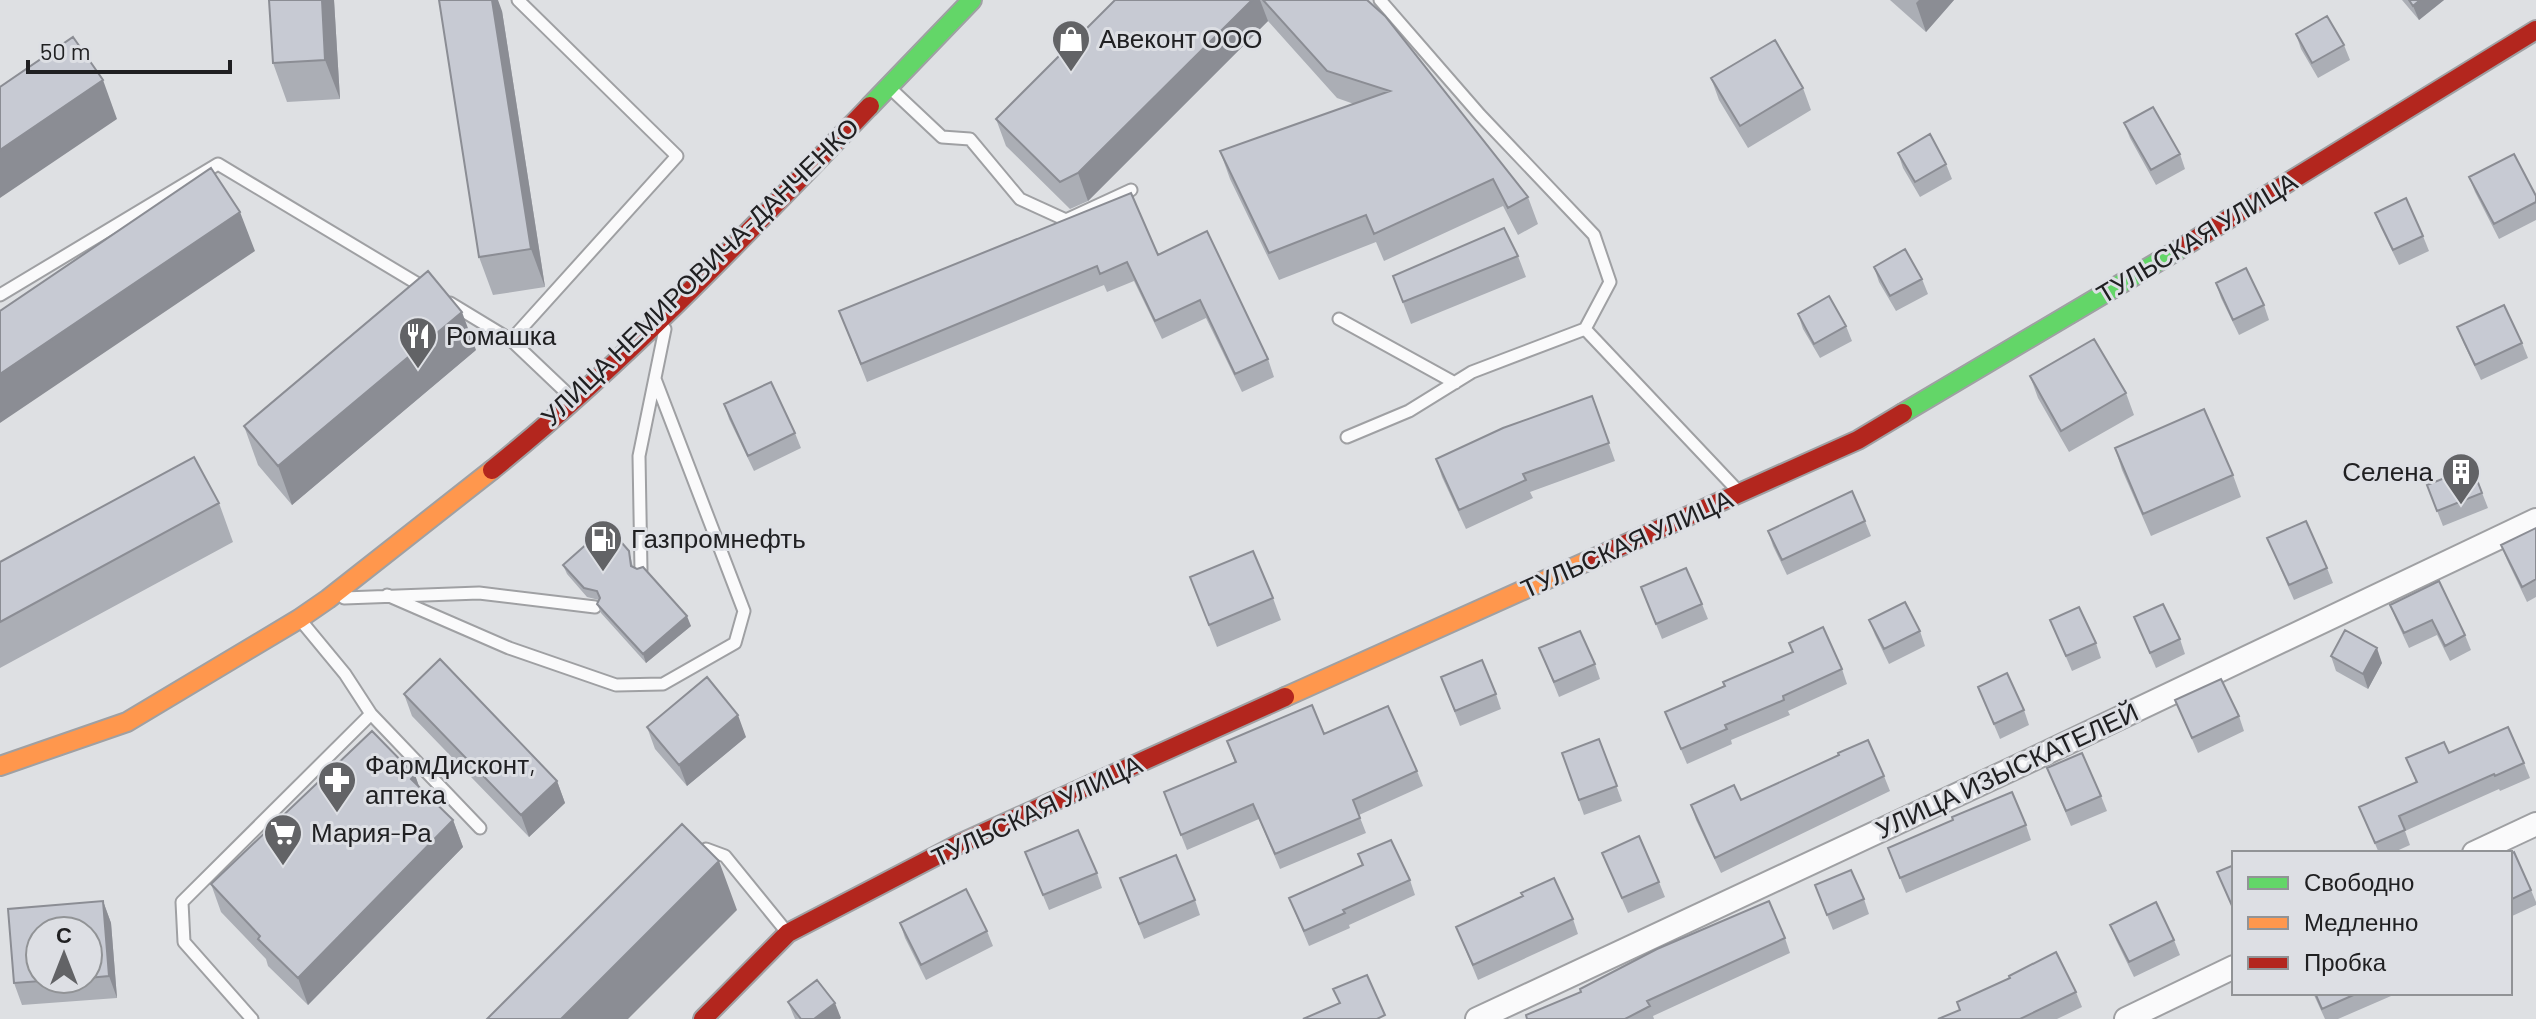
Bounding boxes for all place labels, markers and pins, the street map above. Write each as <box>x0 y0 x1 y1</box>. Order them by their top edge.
shop icon: Авеконт ООО <box>1050 18 1092 73</box>
place label: Авеконт ООО <box>1099 22 1263 53</box>
restaurant icon: Ромашка <box>397 315 439 370</box>
place label: Ромашка <box>446 319 557 350</box>
building icon: Селена <box>2440 451 2482 506</box>
place label: Селена <box>2342 455 2434 486</box>
fuel station icon: Газпромнефть <box>582 518 624 573</box>
place label: Газпромнефть <box>631 522 806 553</box>
place label: ФармДисконт, аптека <box>365 748 536 809</box>
pharmacy icon: ФармДисконт, аптека <box>316 759 358 814</box>
supermarket icon: Мария-Ра <box>262 812 304 867</box>
place label: Мария-Ра <box>311 816 432 847</box>

